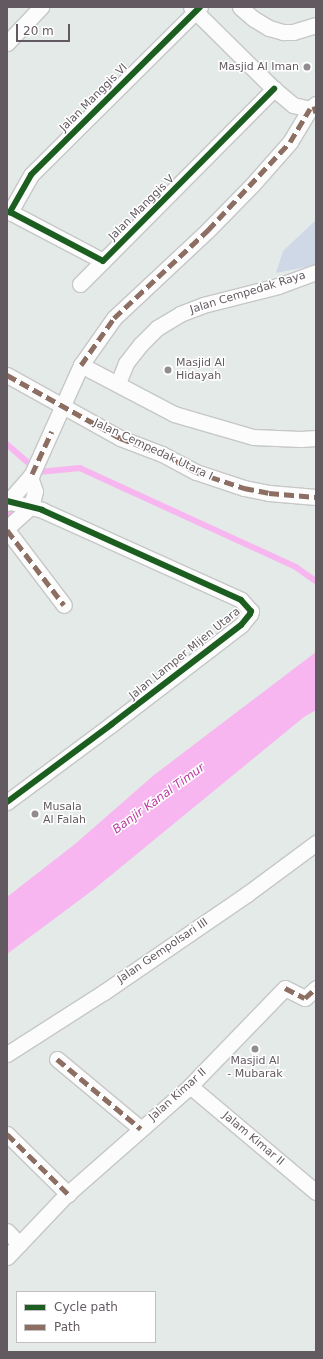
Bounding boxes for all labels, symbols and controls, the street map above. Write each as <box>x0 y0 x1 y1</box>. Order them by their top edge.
scale bar <box>18 16 72 42</box>
text: 20 m <box>23 24 54 38</box>
place label: Masjid Al Iman <box>219 60 299 74</box>
street label: Jalan Manggis VI <box>57 61 131 135</box>
marker: Masjid Al Iman <box>302 62 312 72</box>
street label: Jalan Manggis V <box>106 172 178 244</box>
street label: Jalan Cempedak Raya <box>189 269 307 317</box>
place label: Masjid Al Hidayah <box>176 357 225 383</box>
marker: Masjid Al Hidayah <box>163 365 173 375</box>
street label: Jalan Cempedak Utara I <box>91 417 215 483</box>
street label: Jalan Lamper Mijen Utara <box>127 605 243 703</box>
water label: Banjir Kanal Timur <box>110 761 208 837</box>
place label: Musala Al Falah <box>43 801 86 827</box>
marker: Musala Al Falah <box>30 809 40 819</box>
street label: Jalan Gempolsari III <box>115 916 211 986</box>
marker: Masjid Al - Mubarak <box>250 1044 260 1054</box>
place label: Masjid Al - Mubarak <box>227 1055 283 1081</box>
street label: Jalan Kimar II <box>147 1066 209 1124</box>
street label: Jalam Kimar II <box>220 1109 286 1169</box>
legend <box>16 1291 156 1343</box>
text: Cycle path <box>54 1300 118 1314</box>
text: Path <box>54 1320 80 1334</box>

